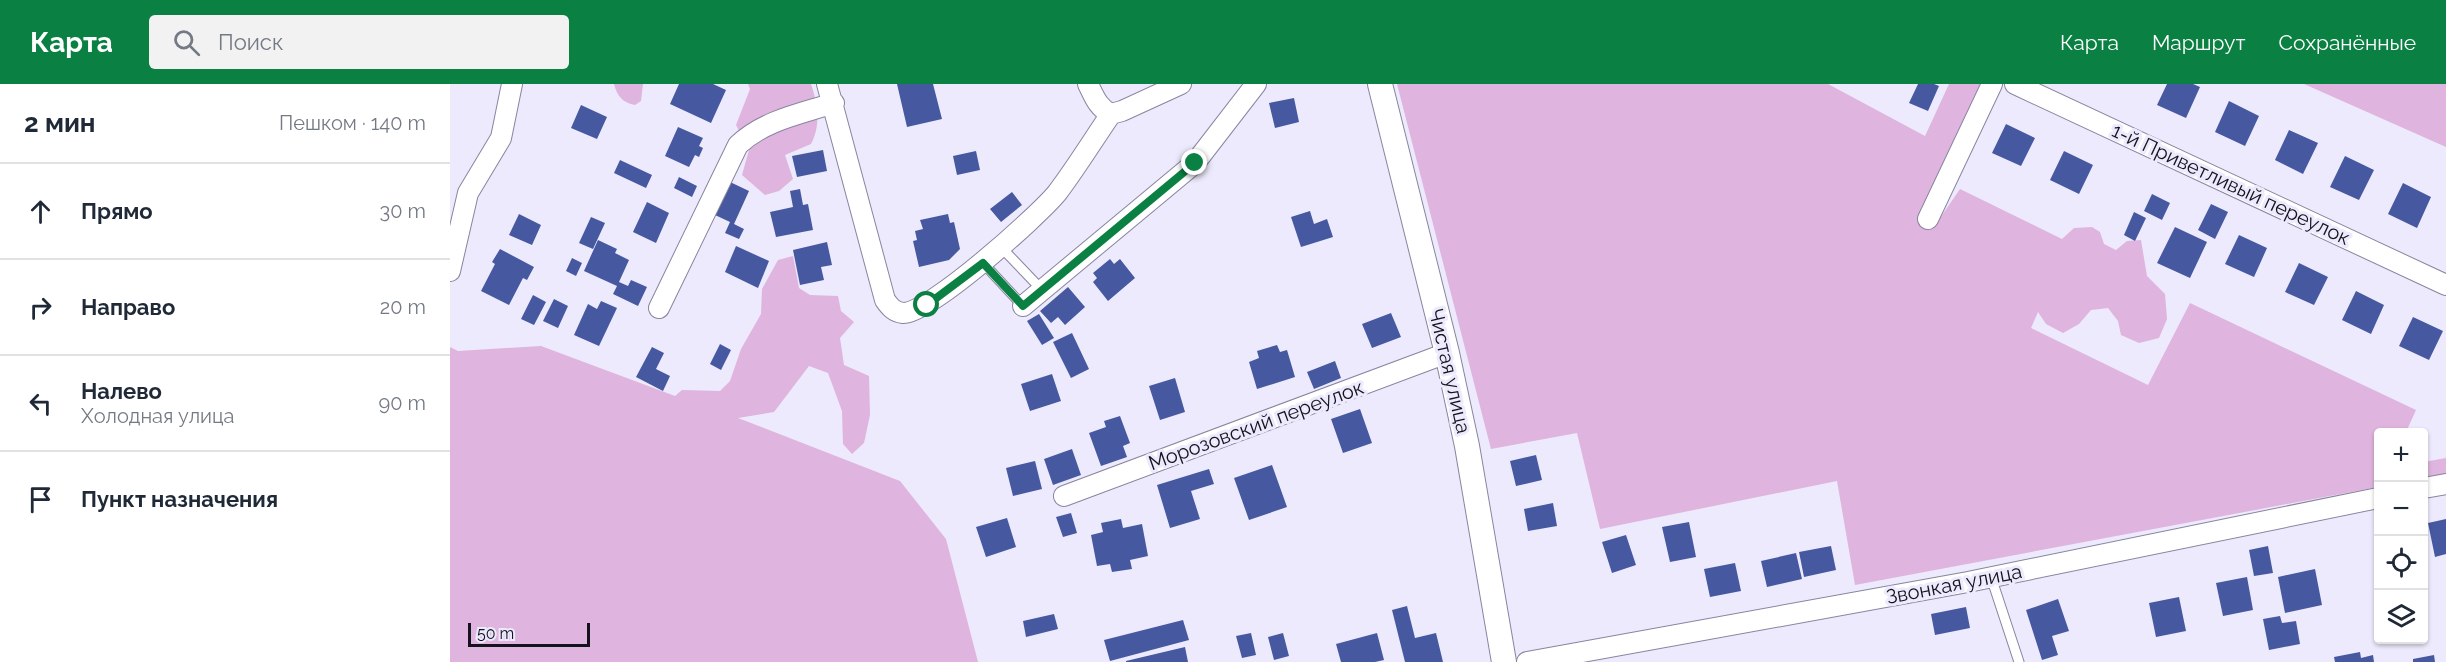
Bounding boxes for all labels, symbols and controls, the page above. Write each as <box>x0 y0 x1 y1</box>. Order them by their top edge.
search box <box>149 15 569 69</box>
text: Карта <box>30 26 113 59</box>
icon: search <box>170 26 203 59</box>
text: Поиск <box>218 29 283 55</box>
text: Карта <box>2060 30 2119 55</box>
text: Маршрут <box>2152 30 2245 55</box>
text: Сохранённые <box>2278 30 2416 55</box>
text: 2 мин <box>24 108 96 138</box>
text: Пешком · 140 m <box>279 111 426 135</box>
street label: 1-й Приветливый переулок <box>2108 118 2354 250</box>
route end <box>1181 149 1207 175</box>
icon: ahead <box>24 195 57 228</box>
text: Прямо <box>81 198 153 224</box>
text: 30 m <box>380 199 426 223</box>
icon: right <box>24 291 57 324</box>
route start <box>913 291 939 317</box>
text: Направо <box>81 294 175 320</box>
text: 20 m <box>380 295 426 319</box>
street label: Чистая улица <box>1424 306 1476 436</box>
street label: Морозовский переулок <box>1145 375 1367 475</box>
text: Налево <box>81 378 162 404</box>
icon: left <box>24 387 57 420</box>
text: 90 m <box>379 391 426 415</box>
text: Холодная улица <box>81 404 234 428</box>
map controls <box>2374 428 2428 644</box>
button: + <box>2374 428 2428 482</box>
button: − <box>2374 482 2428 536</box>
icon: arrive <box>24 483 57 516</box>
text: Пункт назначения <box>81 486 278 512</box>
button: locate <box>2374 536 2428 590</box>
street label: Звонкая улица <box>1884 559 2024 609</box>
button: layers <box>2374 590 2428 644</box>
scale bar <box>468 620 590 648</box>
text: 50 m <box>477 624 514 643</box>

